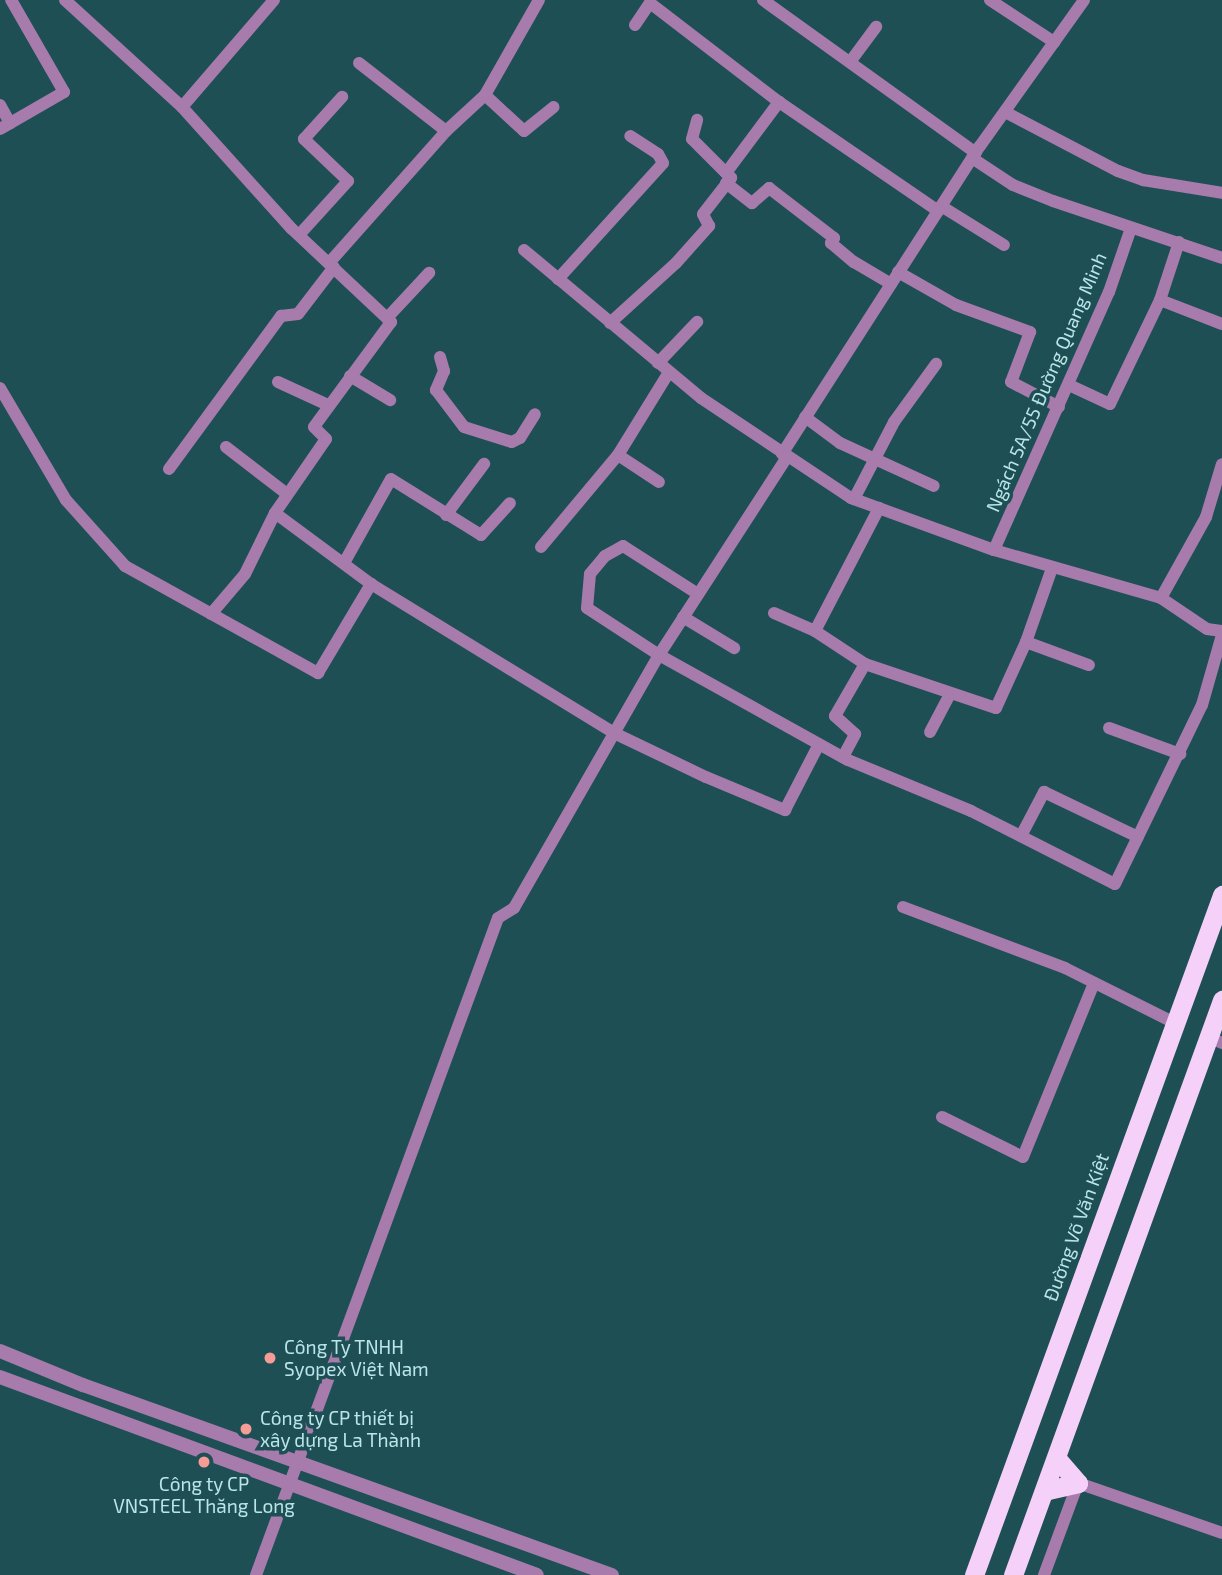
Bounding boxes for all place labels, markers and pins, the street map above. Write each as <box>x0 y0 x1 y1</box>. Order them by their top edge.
place label: Công Ty TNHH Syopex Việt Nam <box>284 1336 429 1380</box>
marker: Công Ty TNHH Syopex Việt Nam <box>262 1350 278 1366</box>
place label: Công ty CP thiết bị xây dựng La Thành <box>260 1407 422 1451</box>
marker: Công ty CP thiết bị xây dựng La Thành <box>238 1421 254 1437</box>
marker: Công ty CP VNSTEEL Thăng Long <box>196 1454 212 1470</box>
place label: Công ty CP VNSTEEL Thăng Long <box>113 1473 295 1517</box>

